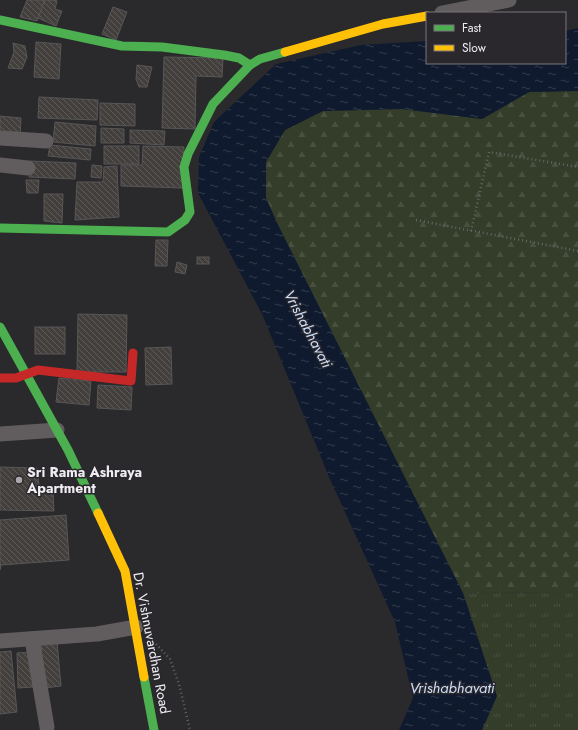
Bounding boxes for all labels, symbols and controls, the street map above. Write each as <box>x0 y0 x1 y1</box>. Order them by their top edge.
legend <box>426 12 566 64</box>
text: Fast <box>462 19 481 37</box>
text: Slow <box>462 39 487 57</box>
water label: Vrishabhavati <box>278 286 338 372</box>
place label: Sri Rama Ashraya Apartment <box>26 462 142 498</box>
marker: Sri Rama Ashraya Apartment <box>14 475 24 485</box>
street label: Dr. Vishnuvardhan Road <box>128 570 176 716</box>
water label: Vrishabhavati <box>409 677 495 699</box>

